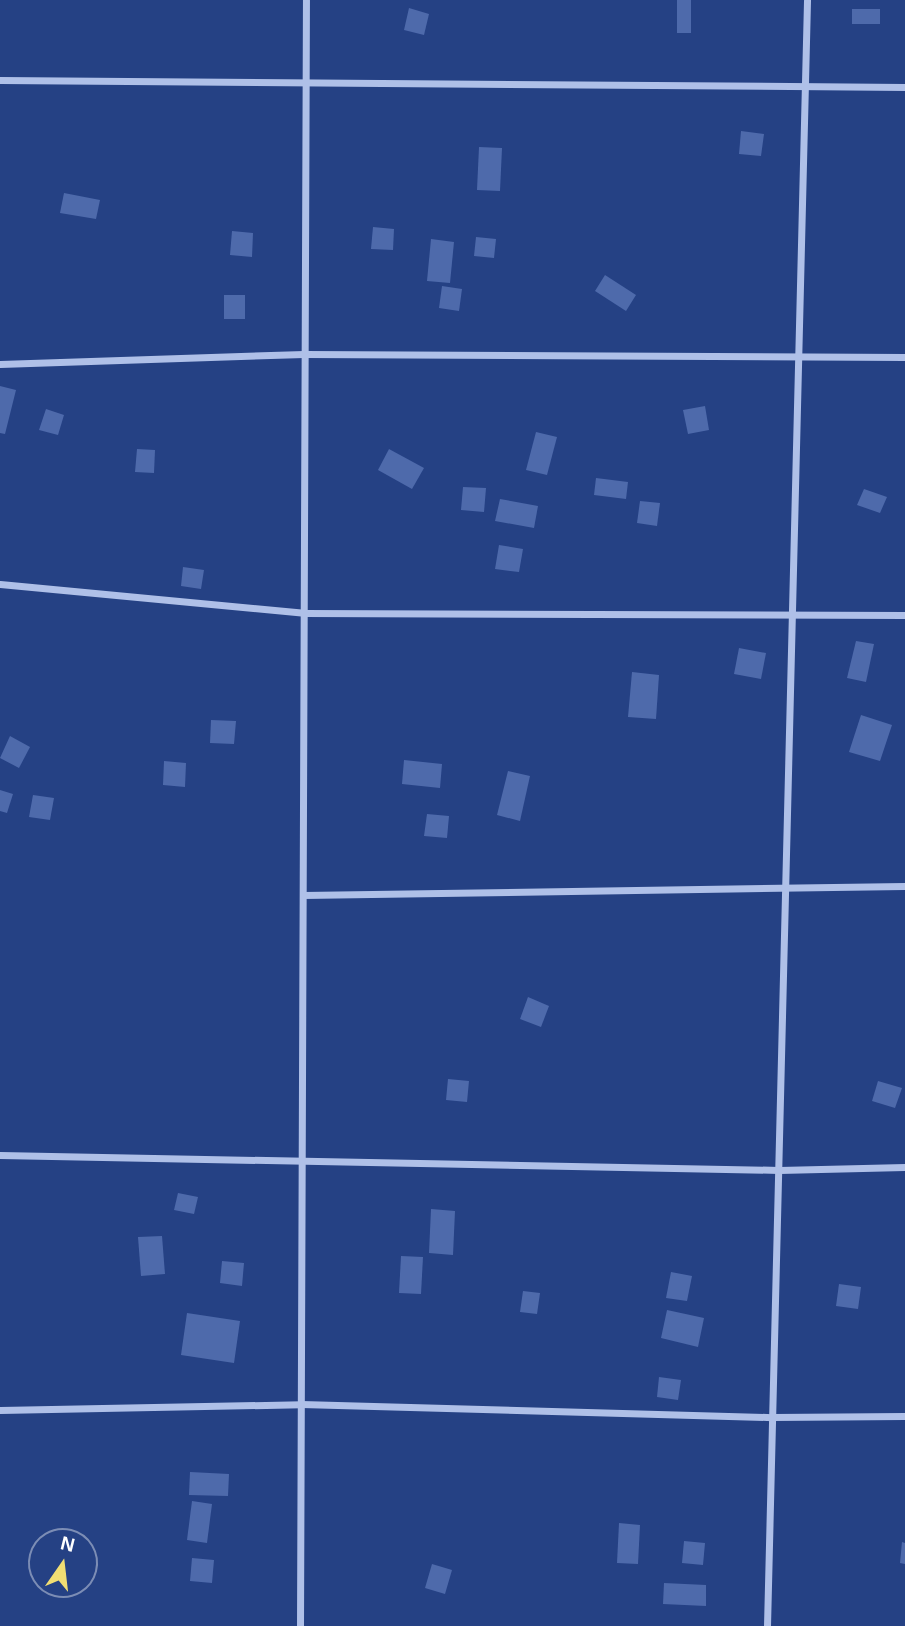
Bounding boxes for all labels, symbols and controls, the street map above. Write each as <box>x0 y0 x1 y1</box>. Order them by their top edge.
north arrow <box>28 1528 98 1598</box>
text: N <box>59 1532 77 1556</box>

